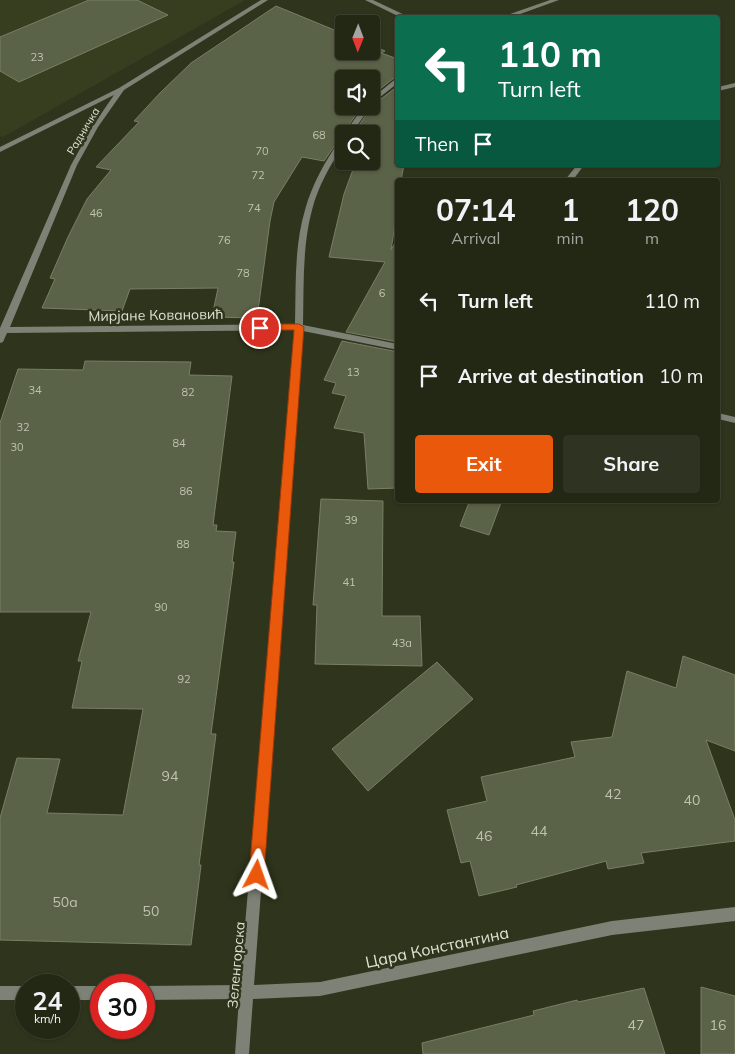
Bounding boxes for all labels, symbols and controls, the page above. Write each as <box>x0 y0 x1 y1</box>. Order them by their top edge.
north arrow <box>335 15 380 60</box>
map controls <box>335 15 380 170</box>
text: 110 m <box>498 32 602 76</box>
icon: left <box>415 35 480 100</box>
house number: 23 <box>30 50 44 64</box>
button: sound <box>335 70 380 115</box>
text: Turn left <box>498 75 581 103</box>
street label: Радничка <box>64 105 102 157</box>
button: search <box>335 125 380 170</box>
house number: 68 <box>312 128 326 142</box>
icon: arrive <box>469 130 497 158</box>
text: Then <box>415 132 459 156</box>
house number: 70 <box>255 144 269 158</box>
house number: 72 <box>251 168 265 182</box>
text: 07:14 <box>436 191 516 229</box>
text: 1 <box>561 191 579 229</box>
text: 120 <box>625 191 679 229</box>
house number: 74 <box>247 201 261 215</box>
house number: 46 <box>89 206 103 220</box>
text: Arrival <box>451 228 500 248</box>
text: min <box>557 228 584 248</box>
text: m <box>645 228 659 248</box>
house number: 76 <box>217 233 231 247</box>
house number: 78 <box>236 266 250 280</box>
house number: 6 <box>379 286 386 300</box>
icon: left <box>415 287 443 315</box>
text: Turn left <box>458 289 533 313</box>
text: 110 m <box>644 289 700 313</box>
street label: Мирјане Ковановић <box>88 305 224 325</box>
pin <box>239 307 281 349</box>
icon: arrive <box>246 314 274 342</box>
icon: arrive <box>415 362 443 390</box>
text: Arrive at destination <box>458 364 644 388</box>
text: 10 m <box>659 364 703 388</box>
house number: 13 <box>346 365 360 379</box>
house number: 34 <box>28 383 42 397</box>
house number: 82 <box>181 385 195 399</box>
house number: 32 <box>16 420 30 434</box>
button: Exit <box>415 435 553 493</box>
button: Share <box>563 435 700 493</box>
house number: 84 <box>172 436 186 450</box>
house number: 30 <box>10 440 24 454</box>
house number: 86 <box>179 484 193 498</box>
house number: 39 <box>344 513 358 527</box>
house number: 88 <box>176 537 190 551</box>
house number: 41 <box>342 575 356 589</box>
house number: 90 <box>154 600 168 614</box>
house number: 43a <box>392 636 412 650</box>
house number: 92 <box>177 672 191 686</box>
house number: 94 <box>162 767 179 785</box>
house number: 42 <box>605 785 621 803</box>
house number: 40 <box>684 791 700 809</box>
house number: 44 <box>531 822 548 840</box>
house number: 46 <box>476 827 492 845</box>
position arrow <box>230 848 282 900</box>
house number: 50a <box>52 893 78 911</box>
house number: 50 <box>143 902 159 920</box>
street label: Зеленгорска <box>223 921 249 1009</box>
street label: Цара Константина <box>363 922 511 972</box>
speed limit sign: 30 <box>90 974 155 1039</box>
text: 24 <box>32 985 63 1016</box>
text: km/h <box>34 1011 61 1026</box>
house number: 47 <box>628 1016 644 1034</box>
house number: 16 <box>710 1016 726 1034</box>

